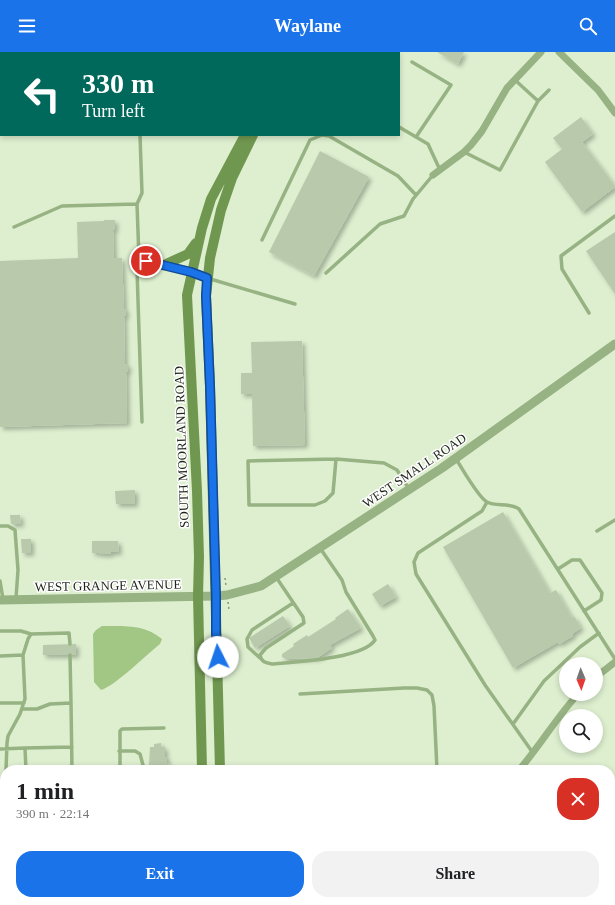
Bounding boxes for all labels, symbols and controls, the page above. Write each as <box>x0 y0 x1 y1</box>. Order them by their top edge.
icon: menu <box>16 15 38 37</box>
icon: search <box>577 15 599 37</box>
text: Waylane <box>274 16 341 36</box>
icon: left <box>16 68 68 120</box>
text: 330 m <box>82 68 154 99</box>
text: Turn left <box>82 101 145 121</box>
pin <box>129 244 163 278</box>
icon: arrive <box>135 250 157 272</box>
street label: SOUTH MOORLAND ROAD <box>171 366 192 528</box>
street label: WEST SMALL ROAD <box>359 430 469 511</box>
street label: WEST GRANGE AVENUE <box>34 577 182 594</box>
position arrow <box>197 636 239 678</box>
north arrow <box>559 657 603 701</box>
map controls <box>559 657 603 753</box>
button: search <box>559 709 603 753</box>
text: 1 min <box>16 778 74 804</box>
button: close <box>557 778 599 820</box>
text: 390 m · 22:14 <box>16 806 89 821</box>
button: Exit <box>16 851 304 897</box>
button: Share <box>312 851 599 897</box>

